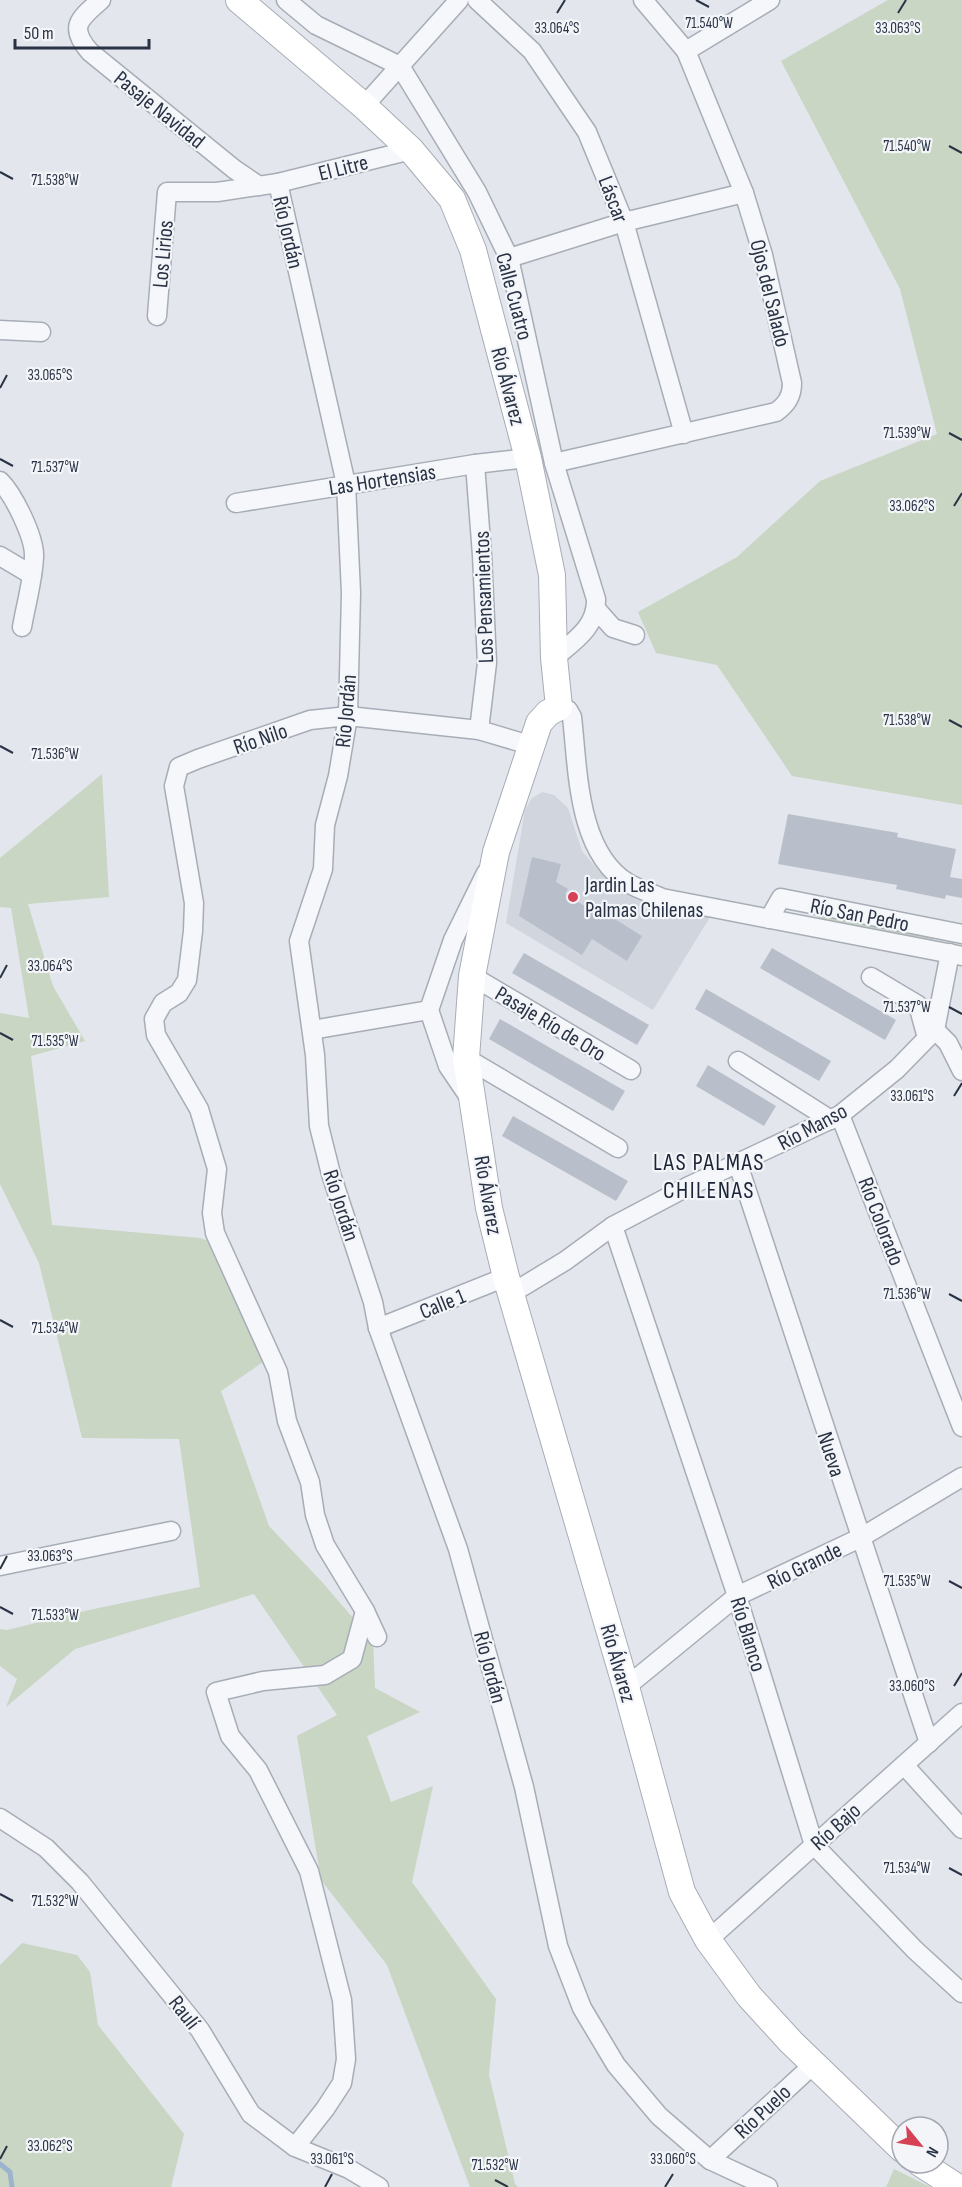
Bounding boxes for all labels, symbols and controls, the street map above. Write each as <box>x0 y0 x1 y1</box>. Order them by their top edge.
scale bar <box>15 12 148 50</box>
text: 71.540°W <box>685 14 733 33</box>
text: 33.064°S <box>534 19 580 38</box>
text: 33.063°S <box>875 19 921 38</box>
text: 50 m <box>24 23 54 44</box>
street label: Pasaje Navidad <box>108 65 210 155</box>
text: 71.540°W <box>883 137 931 156</box>
street label: El Litre <box>316 149 371 188</box>
text: 71.538°W <box>31 171 79 190</box>
street label: Láscar <box>591 172 634 227</box>
street label: Río Jordán <box>266 193 309 271</box>
street label: Los Lirios <box>147 219 180 289</box>
street label: Ojos del Salado <box>743 237 796 350</box>
street label: Calle Cuatro <box>489 250 538 343</box>
street label: Río Álvarez <box>484 344 531 429</box>
text: 33.065°S <box>27 366 73 385</box>
text: 71.539°W <box>883 424 931 443</box>
text: 71.537°W <box>31 458 79 477</box>
street label: Las Hortensias <box>327 459 438 502</box>
text: 33.062°S <box>889 497 935 516</box>
street label: Los Pensamientos <box>469 530 500 664</box>
street label: Río Jordán <box>330 673 363 749</box>
text: 71.538°W <box>883 711 931 730</box>
street label: Río Nilo <box>230 718 291 761</box>
text: 71.536°W <box>31 745 79 764</box>
place label: Jardin Las Palmas Chilenas <box>584 872 704 924</box>
marker: Jardin Las Palmas Chilenas <box>566 890 580 904</box>
street label: Río San Pedro <box>808 893 911 938</box>
text: 33.064°S <box>27 957 73 976</box>
street label: Pasaje Río de Oro <box>490 981 610 1068</box>
text: 71.537°W <box>883 998 931 1017</box>
text: 71.535°W <box>31 1032 79 1051</box>
text: 33.061°S <box>890 1087 934 1106</box>
street label: Río Manso <box>773 1098 852 1157</box>
district label: LAS PALMAS CHILENAS <box>653 1148 765 1205</box>
street label: Río Álvarez <box>467 1154 508 1237</box>
street label: Río Jordán <box>316 1166 365 1245</box>
street label: Río Colorado <box>851 1174 910 1270</box>
street label: Calle 1 <box>416 1283 470 1326</box>
text: 71.536°W <box>883 1285 931 1304</box>
text: 71.534°W <box>32 1319 79 1338</box>
street label: Nueva <box>811 1429 850 1480</box>
street label: Río Grande <box>763 1537 846 1596</box>
text: 33.063°S <box>27 1547 73 1566</box>
text: 71.535°W <box>883 1572 931 1591</box>
street label: Río Blanco <box>723 1594 772 1675</box>
text: 71.533°W <box>31 1606 79 1625</box>
street label: Río Álvarez <box>594 1621 642 1706</box>
street label: Río Jordán <box>467 1628 512 1706</box>
text: 33.060°S <box>889 1677 935 1696</box>
street label: Río Bajo <box>805 1798 867 1857</box>
text: 71.534°W <box>884 1859 931 1878</box>
text: 71.532°W <box>31 1892 79 1911</box>
street label: Raulí <box>162 1991 206 2036</box>
street label: Río Puelo <box>729 2079 797 2145</box>
north arrow <box>890 2115 950 2175</box>
text: 33.062°S <box>27 2137 73 2156</box>
text: N <box>921 2143 942 2160</box>
text: 33.061°S <box>310 2150 354 2169</box>
text: 33.060°S <box>650 2150 696 2169</box>
text: 71.532°W <box>471 2156 519 2175</box>

